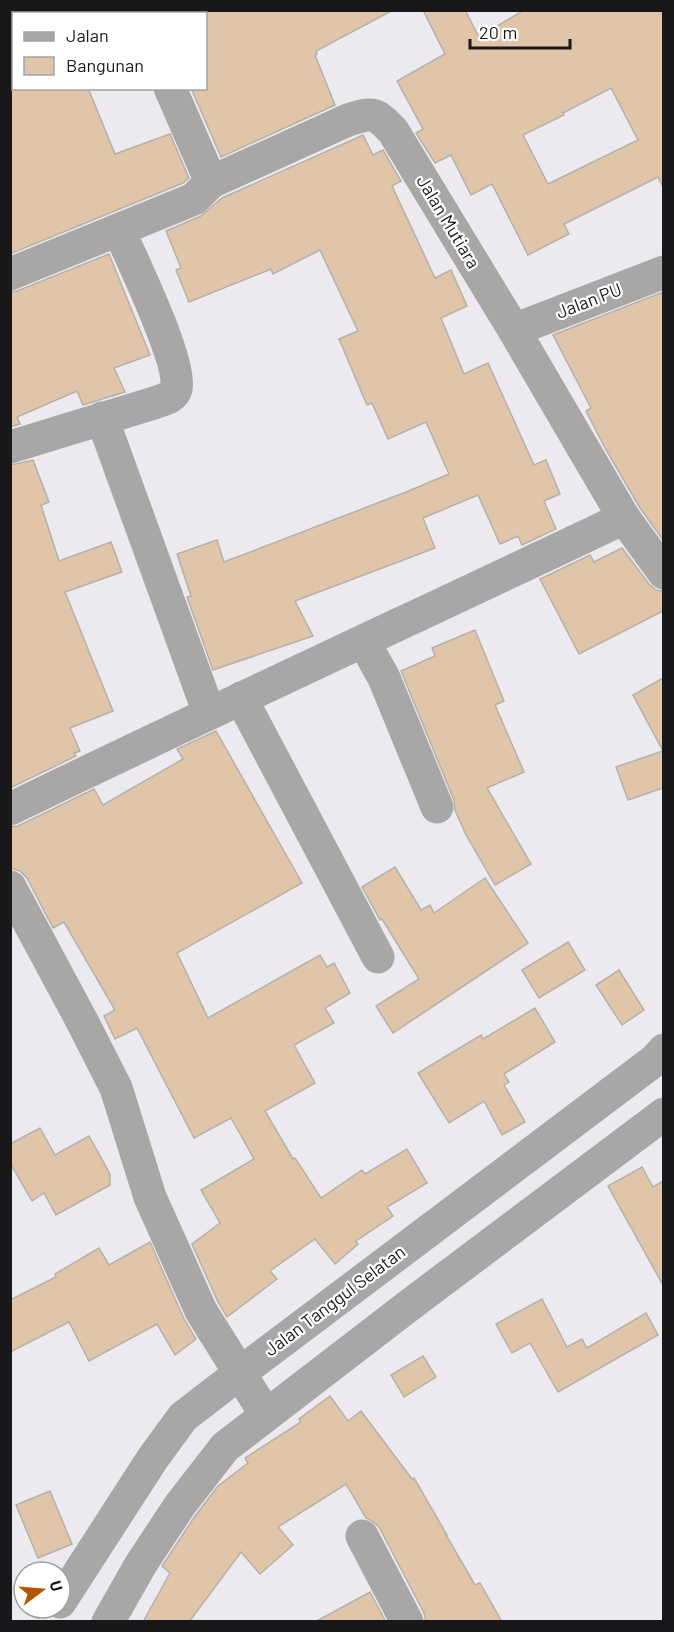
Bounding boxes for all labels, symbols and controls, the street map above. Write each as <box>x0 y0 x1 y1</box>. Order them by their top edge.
legend <box>12 12 207 90</box>
scale bar <box>470 12 570 50</box>
text: 20 m <box>479 21 517 43</box>
text: Jalan <box>66 24 109 46</box>
text: Bangunan <box>66 54 144 76</box>
street label: Jalan Mutiara <box>412 171 485 272</box>
street label: Jalan PU <box>553 278 625 323</box>
street label: Jalan Tanggul Selatan <box>260 1240 409 1360</box>
north arrow <box>12 1560 72 1620</box>
text: U <box>46 1578 67 1593</box>

